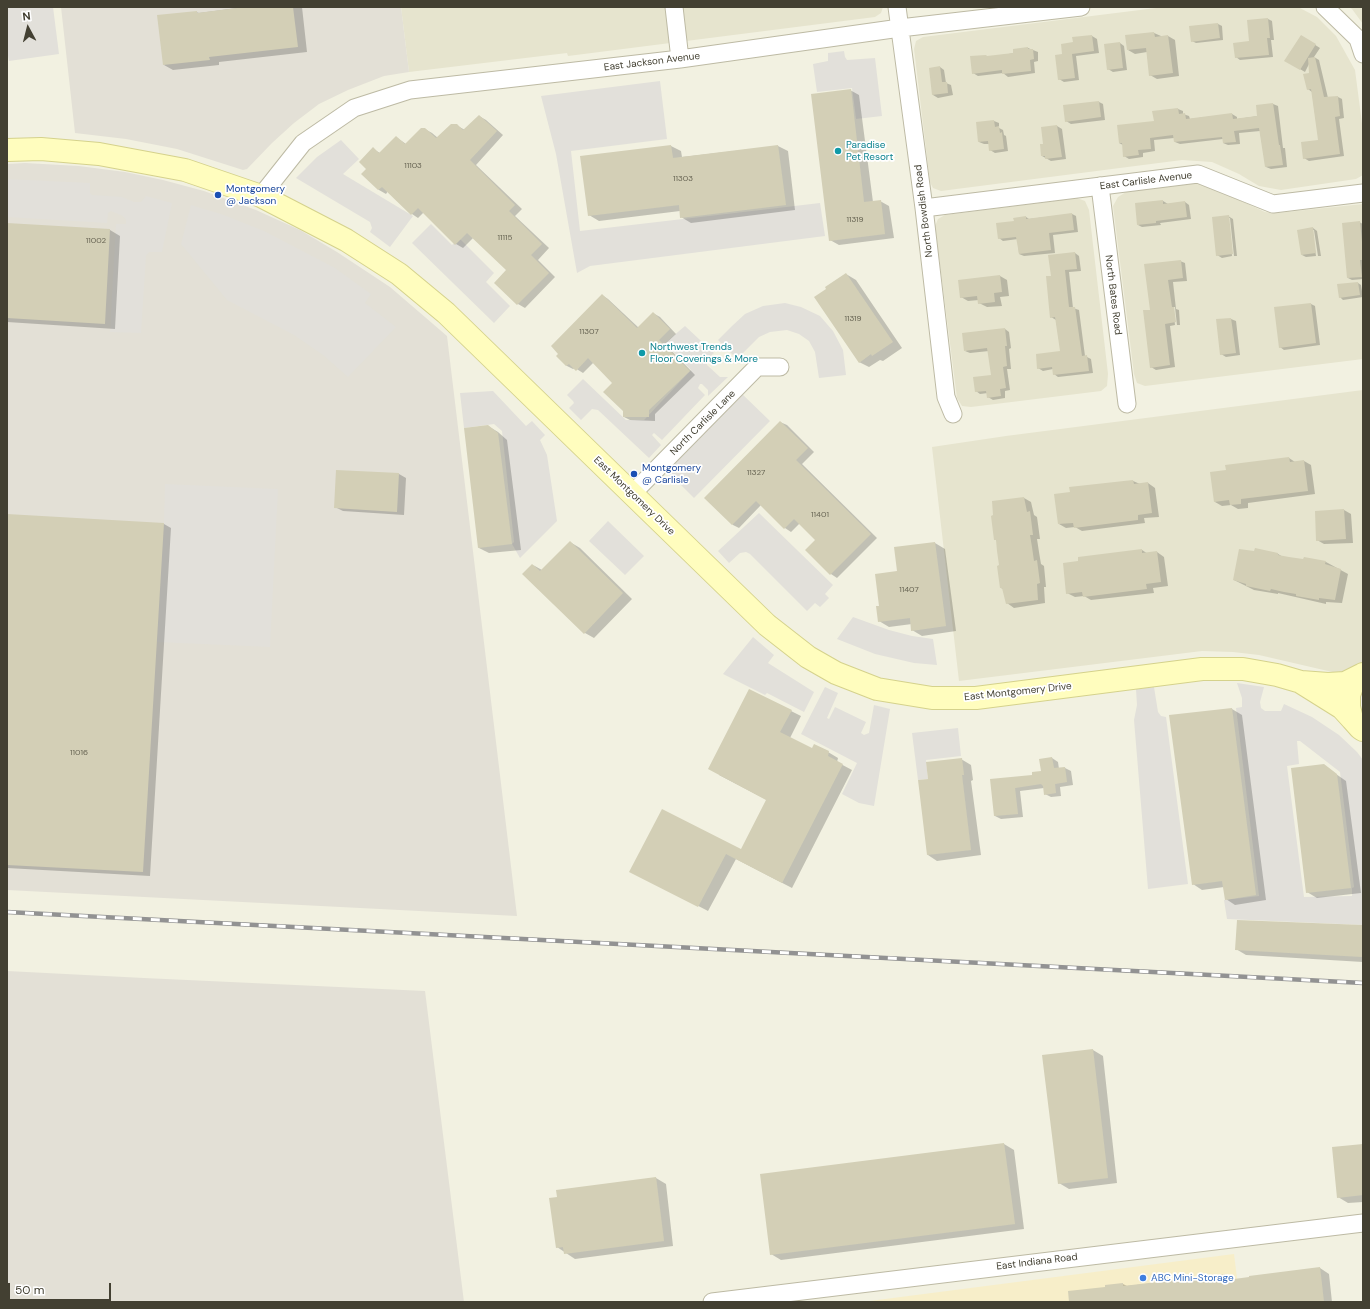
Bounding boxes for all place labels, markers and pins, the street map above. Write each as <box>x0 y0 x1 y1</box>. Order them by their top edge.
place label: Paradise Pet Resort <box>846 139 893 162</box>
marker: Paradise Pet Resort <box>833 146 843 156</box>
place label: Montgomery @ Jackson <box>226 183 285 206</box>
marker: Montgomery @ Jackson <box>213 190 223 200</box>
place label: Northwest Trends Floor Coverings & More <box>650 341 758 364</box>
marker: Northwest Trends Floor Coverings & More <box>637 348 647 358</box>
place label: Montgomery @ Carlisle <box>642 462 701 486</box>
marker: Montgomery @ Carlisle <box>629 469 639 479</box>
place label: ABC Mini-Storage <box>1151 1272 1234 1284</box>
marker: ABC Mini-Storage <box>1138 1273 1148 1283</box>

